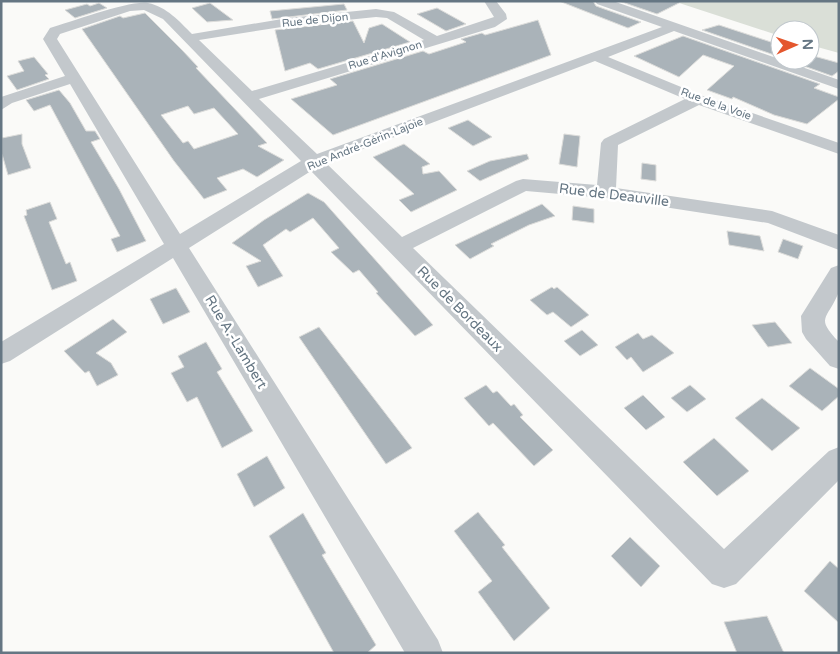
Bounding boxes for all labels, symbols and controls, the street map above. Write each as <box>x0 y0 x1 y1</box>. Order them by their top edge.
street label: Rue de Dijon <box>281 10 349 30</box>
north arrow <box>770 20 820 70</box>
street label: Rue d'Avignon <box>347 38 423 72</box>
text: N <box>799 39 816 50</box>
street label: Rue de la Voie <box>679 85 753 123</box>
street label: Rue André-Gérin-Lajoie <box>305 115 425 173</box>
street label: Rue de Deauville <box>558 180 670 210</box>
street label: Rue de Bordeaux <box>414 263 506 355</box>
street label: Rue A.-Lambert <box>201 292 271 392</box>

